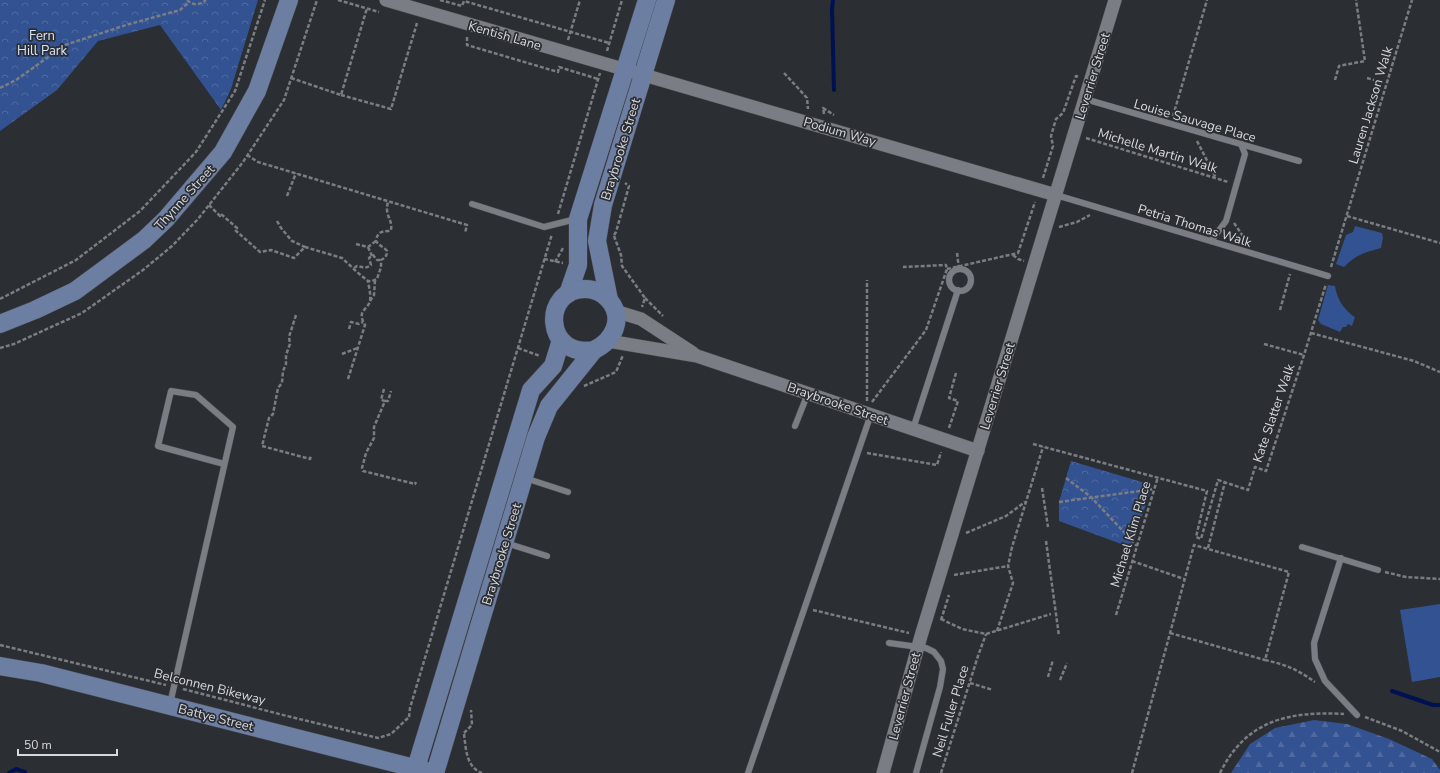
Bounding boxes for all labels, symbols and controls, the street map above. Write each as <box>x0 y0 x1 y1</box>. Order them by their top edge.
street label: Kentish Lane <box>466 17 543 55</box>
park label: Fern Hill Park <box>17 27 67 60</box>
street label: Leverrier Street <box>1071 30 1115 122</box>
street label: Lauren Jackson Walk <box>1345 44 1398 166</box>
street label: Louise Sauvage Place <box>1132 95 1258 147</box>
street label: Braybrooke Street <box>597 96 645 202</box>
street label: Podium Way <box>801 113 878 151</box>
street label: Michelle Martin Walk <box>1096 124 1220 178</box>
street label: Thynne Street <box>151 161 219 234</box>
street label: Petria Thomas Walk <box>1136 200 1254 252</box>
street label: Leverrier Street <box>976 340 1020 432</box>
street label: Kate Slatter Walk <box>1249 361 1299 465</box>
street label: Braybrooke Street <box>785 378 891 430</box>
street label: Michael Klim Place <box>1106 479 1156 589</box>
street label: Braybrooke Street <box>478 501 526 607</box>
street label: Leverrier Street <box>885 650 925 742</box>
street label: Neil Fuller Place <box>928 663 974 760</box>
street label: Belconnen Bikeway <box>152 664 268 710</box>
street label: Battye Street <box>176 700 256 736</box>
scale bar <box>18 731 117 757</box>
text: 50 m <box>24 737 52 753</box>

